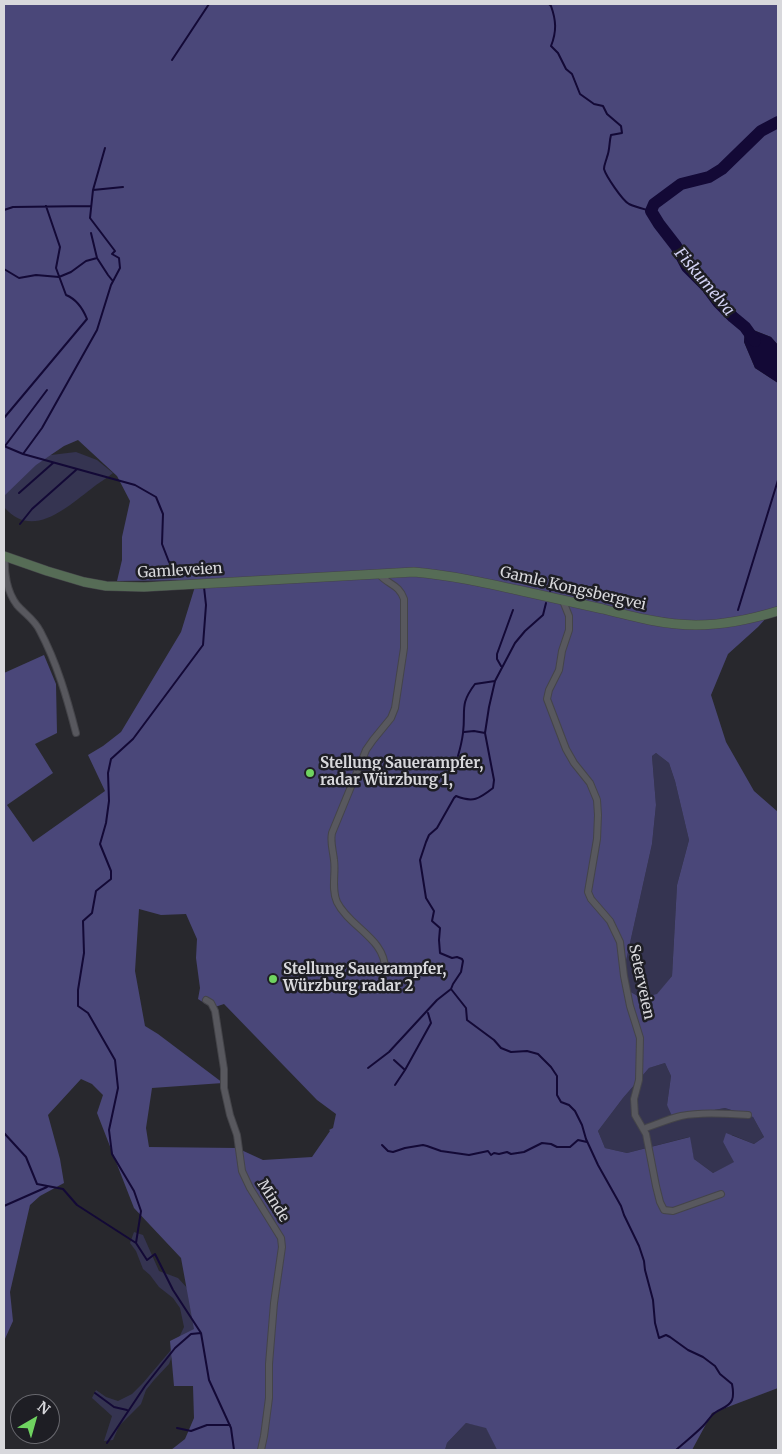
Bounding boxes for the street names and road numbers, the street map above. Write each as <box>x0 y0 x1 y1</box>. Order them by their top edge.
street label: Gamleveien <box>137 560 223 582</box>
street label: Gamle Kongsbergvei <box>498 563 648 615</box>
street label: Seterveien <box>624 943 658 1021</box>
street label: Minde <box>253 1176 293 1226</box>

